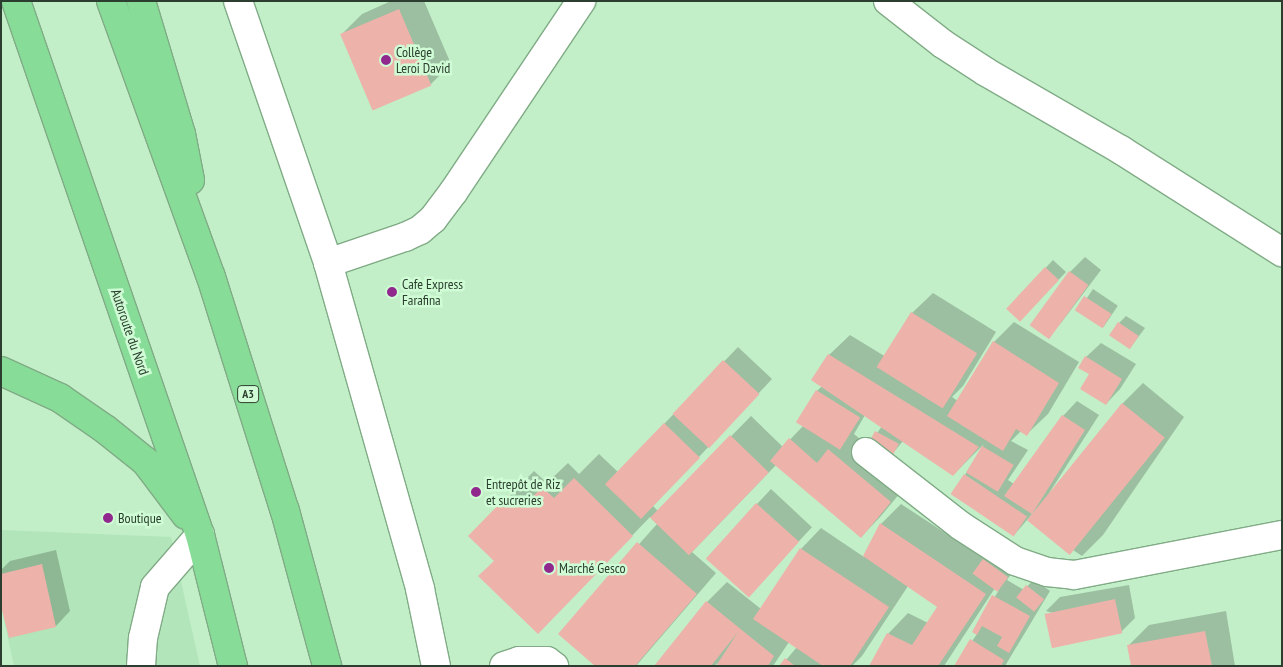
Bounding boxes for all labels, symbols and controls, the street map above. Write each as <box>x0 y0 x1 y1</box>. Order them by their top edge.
place label: Collège Leroi David <box>396 44 450 76</box>
marker: Collège Leroi David <box>380 54 392 66</box>
place label: Cafe Express Farafina <box>402 276 463 308</box>
marker: Cafe Express Farafina <box>386 286 398 298</box>
street label: Autoroute du Nord <box>107 287 153 377</box>
road number: A3 <box>237 384 259 404</box>
place label: Entrepôt de Riz et sucreries <box>486 476 560 508</box>
marker: Entrepôt de Riz et sucreries <box>470 486 482 498</box>
place label: Boutique <box>118 510 162 526</box>
marker: Boutique <box>102 512 114 524</box>
place label: Marché Gesco <box>559 560 625 576</box>
marker: Marché Gesco <box>543 562 555 574</box>

